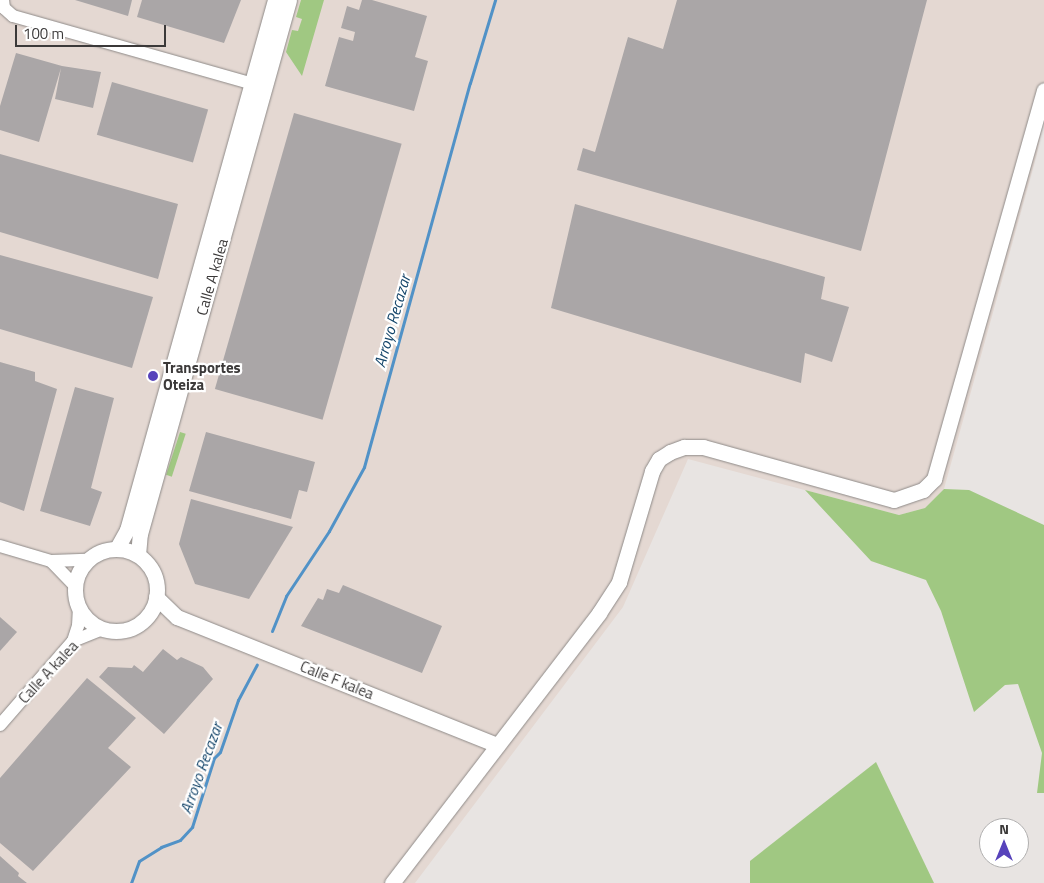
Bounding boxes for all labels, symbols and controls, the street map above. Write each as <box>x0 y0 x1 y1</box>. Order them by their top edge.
scale bar <box>18 15 169 47</box>
text: 100 m <box>23 22 64 45</box>
street label: Calle A kalea <box>192 237 232 317</box>
water label: Arroyo Recazar <box>370 273 414 369</box>
place label: Transportes Oteiza <box>163 358 241 393</box>
marker: Transportes Oteiza <box>147 370 159 382</box>
street label: Calle A kalea <box>15 637 81 707</box>
street label: Calle F kalea <box>298 657 376 703</box>
water label: Arroyo Recazar <box>176 720 226 816</box>
north arrow <box>979 818 1029 868</box>
text: N <box>999 818 1009 839</box>

